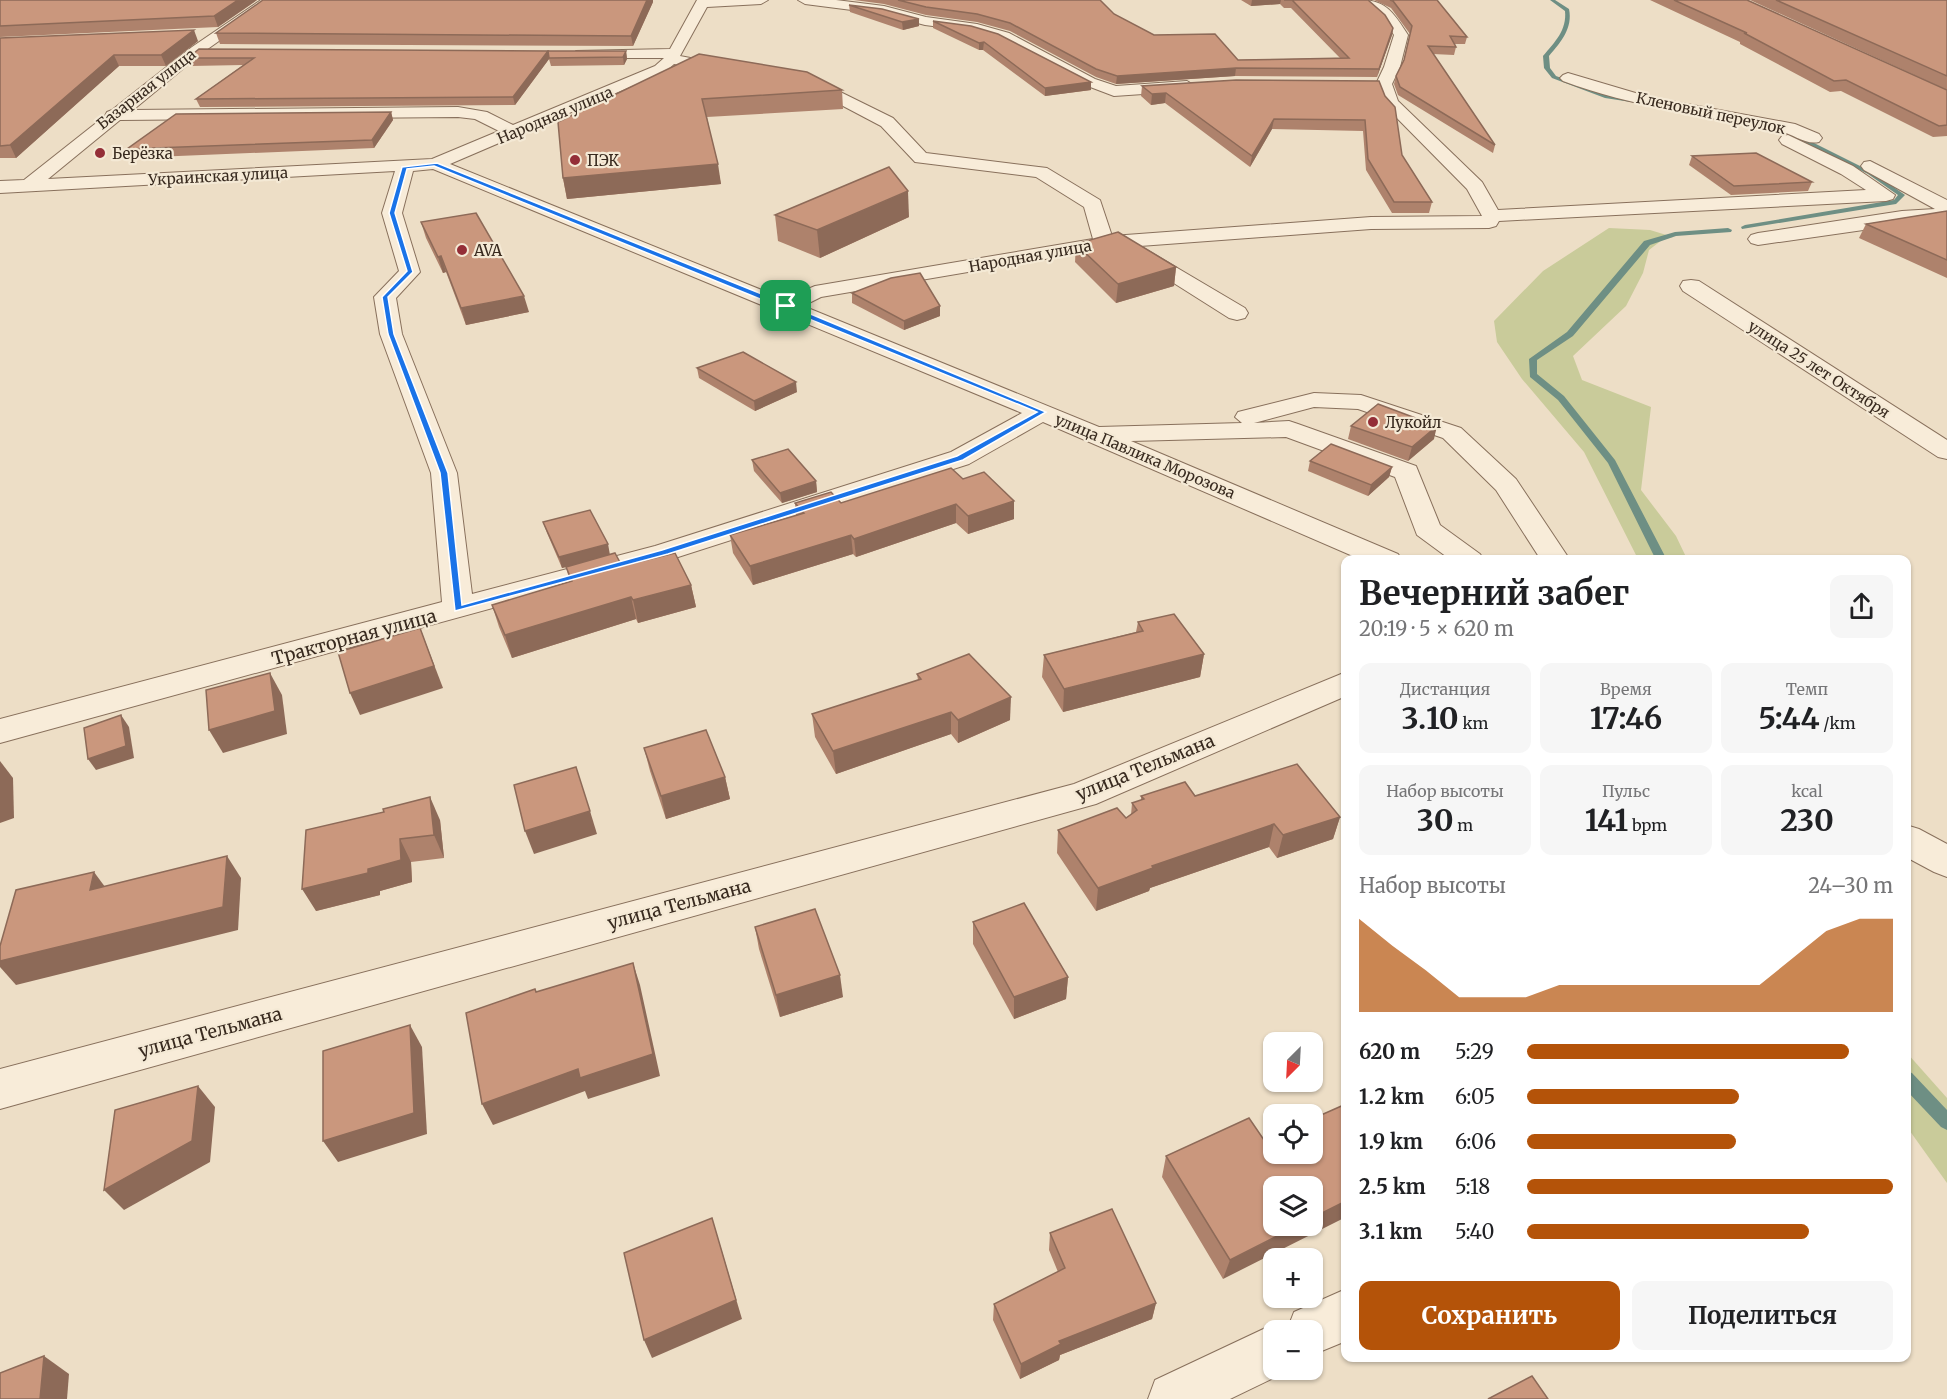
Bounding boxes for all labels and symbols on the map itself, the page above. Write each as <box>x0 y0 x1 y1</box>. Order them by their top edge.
street label: Базарная улица <box>93 44 199 134</box>
street label: Народная улица <box>494 82 616 148</box>
street label: Кленовый переулок <box>1635 88 1788 138</box>
place label: Берёзка <box>112 144 173 163</box>
marker: Берёзка <box>93 146 107 160</box>
place label: ПЭК <box>587 151 619 170</box>
marker: ПЭК <box>568 153 582 167</box>
street label: Украинская улица <box>147 163 288 189</box>
street label: Народная улица <box>967 236 1093 276</box>
place label: AVA <box>473 241 503 260</box>
marker: AVA <box>455 243 469 257</box>
pin <box>760 280 811 331</box>
street label: улица 25 лет Октября <box>1745 316 1893 422</box>
street label: улица Павлика Морозова <box>1052 409 1238 503</box>
place label: Лукойл <box>1385 413 1441 432</box>
marker: Лукойл <box>1366 415 1380 429</box>
street label: Тракторная улица <box>269 604 439 670</box>
street label: улица Тельмана <box>1072 729 1218 805</box>
street label: улица Тельмана <box>605 874 754 934</box>
street label: улица Тельмана <box>136 1002 285 1062</box>
north arrow <box>1263 1032 1323 1092</box>

